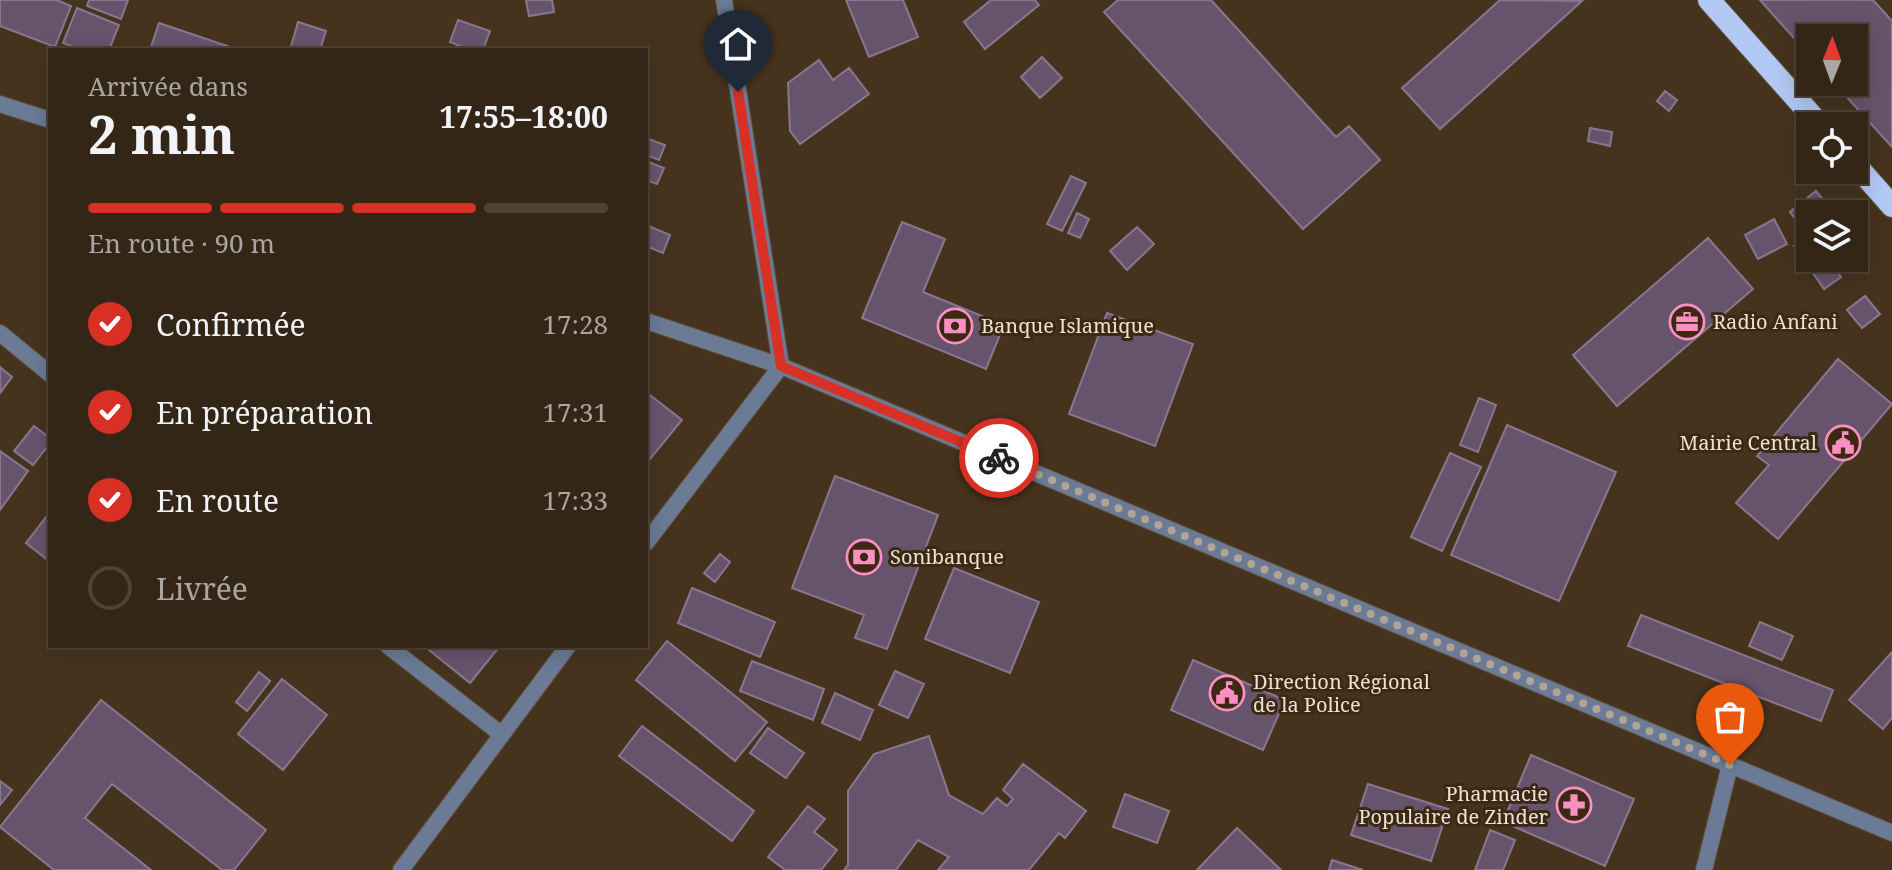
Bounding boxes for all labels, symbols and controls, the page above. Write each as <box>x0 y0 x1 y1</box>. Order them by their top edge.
pin <box>704 10 772 92</box>
icon: home <box>716 22 760 66</box>
north arrow <box>1796 24 1868 96</box>
map controls <box>1796 24 1868 272</box>
text: Arrivée dans <box>88 68 248 104</box>
text: 17:55–18:00 <box>439 96 608 137</box>
text: 2 min <box>88 98 235 169</box>
button: locate <box>1796 112 1868 184</box>
button: layers <box>1796 200 1868 272</box>
text: En route · 90 m <box>88 225 275 261</box>
icon: check <box>88 302 132 346</box>
office icon: Radio Anfani <box>1668 303 1706 341</box>
text: Confirmée <box>156 304 306 345</box>
text: 17:28 <box>542 306 608 342</box>
bank icon: Banque Islamique <box>936 307 974 345</box>
place label: Radio Anfani <box>1713 308 1838 335</box>
place label: Banque Islamique <box>981 312 1154 339</box>
icon: check <box>88 390 132 434</box>
text: En préparation <box>156 392 373 433</box>
text: 17:31 <box>542 394 608 430</box>
courier <box>959 418 1039 498</box>
public building icon: Mairie Central <box>1824 424 1862 462</box>
place label: Mairie Central <box>1679 429 1817 456</box>
icon: bike <box>977 436 1021 480</box>
icon: check <box>88 478 132 522</box>
text: En route <box>156 480 279 521</box>
text: 17:33 <box>542 482 608 518</box>
bank icon: Sonibanque <box>845 538 883 576</box>
place label: Sonibanque <box>890 543 1004 570</box>
text: Livrée <box>156 568 248 609</box>
place label: Direction Régional de la Police <box>1253 668 1430 718</box>
public building icon: Direction Régional de la Police <box>1208 674 1246 712</box>
pin <box>1696 683 1764 765</box>
icon: bag <box>1708 695 1752 739</box>
place label: Pharmacie Populaire de Zinder <box>1359 780 1549 830</box>
pharmacy icon: Pharmacie Populaire de Zinder <box>1555 786 1593 824</box>

